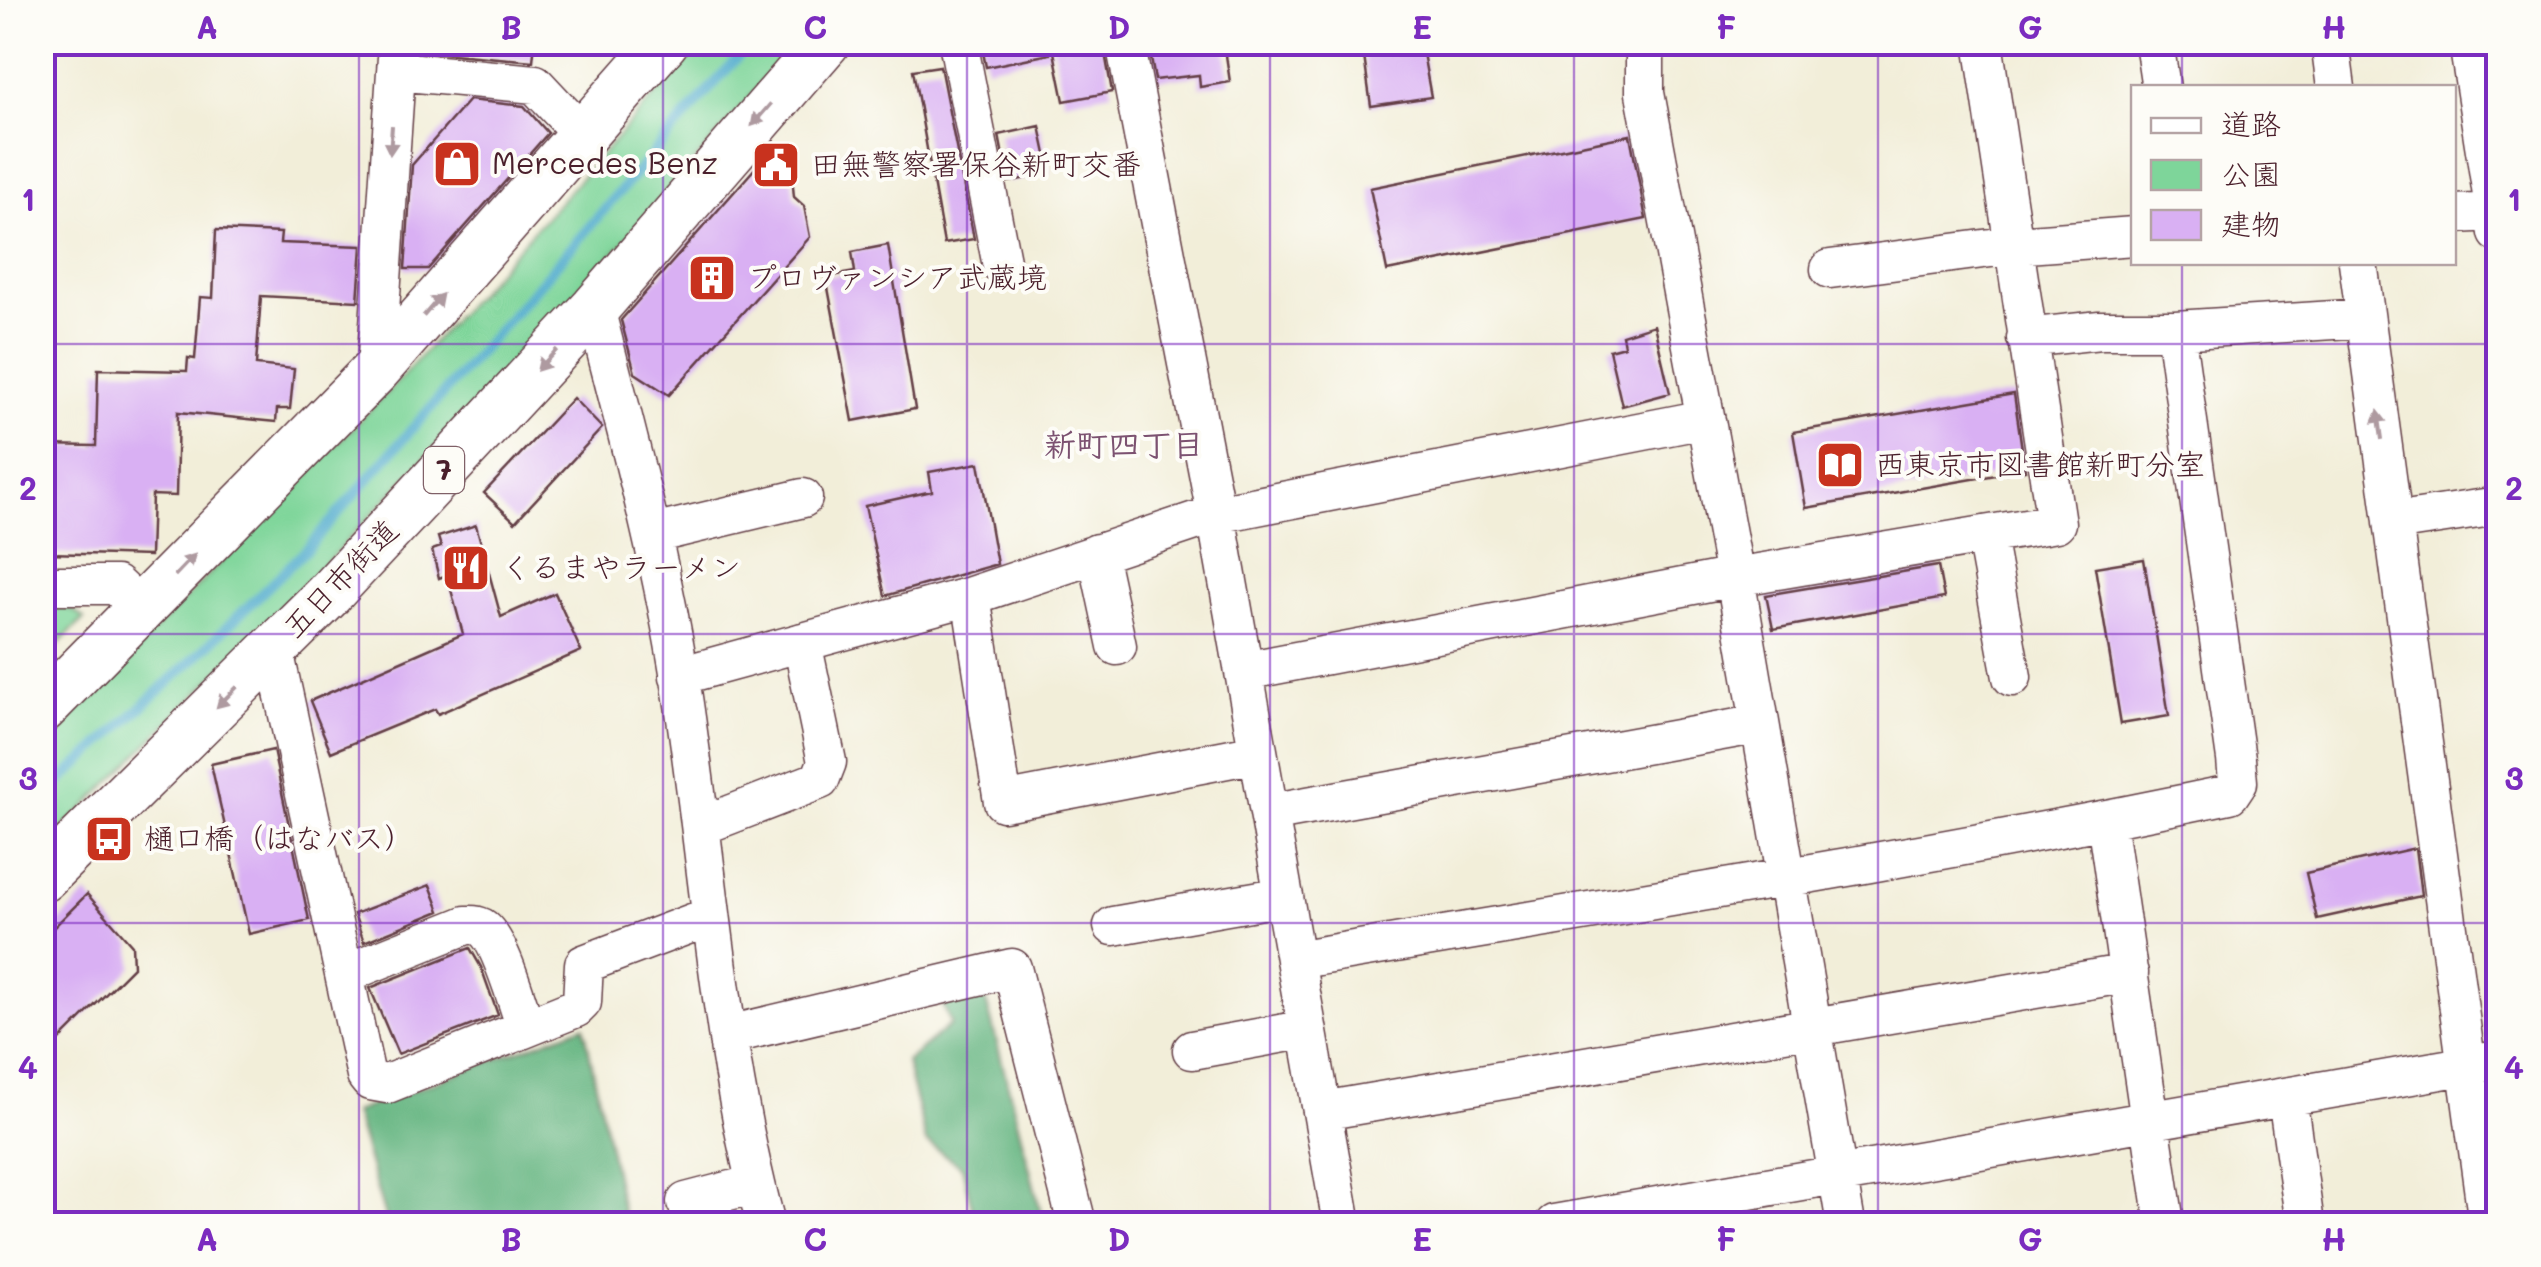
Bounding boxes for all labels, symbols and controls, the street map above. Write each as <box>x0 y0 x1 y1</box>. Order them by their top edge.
text: A <box>196 5 218 47</box>
text: B <box>500 5 522 47</box>
text: C <box>803 5 827 47</box>
text: D <box>1108 5 1130 47</box>
text: E <box>1412 5 1432 47</box>
text: F <box>1716 5 1736 47</box>
text: G <box>2018 5 2042 47</box>
text: H <box>2321 5 2347 47</box>
legend <box>2131 85 2456 265</box>
one-way arrow <box>750 102 772 127</box>
text: 道路 <box>2221 103 2281 143</box>
one-way arrow <box>383 124 399 156</box>
shop icon: Mercedes Benz <box>431 138 483 190</box>
public building icon: 田無警察署保谷新町交番 <box>750 139 802 191</box>
place label: Mercedes Benz <box>492 142 718 182</box>
place label: 田無警察署保谷新町交番 <box>811 143 1141 183</box>
text: 公園 <box>2221 153 2281 193</box>
text: 1 <box>21 177 35 219</box>
text: 1 <box>2507 177 2521 219</box>
text: 建物 <box>2221 203 2281 243</box>
building icon: プロヴァンシア武蔵境 <box>686 252 738 304</box>
place label: プロヴァンシア武蔵境 <box>747 256 1047 296</box>
one-way arrow <box>422 292 444 317</box>
one-way arrow <box>536 347 559 371</box>
one-way arrow <box>2371 409 2387 440</box>
district label: 新町四丁目 <box>1044 422 1204 464</box>
library icon: 西東京市図書館新町分室 <box>1814 439 1866 491</box>
place label: 西東京市図書館新町分室 <box>1875 443 2205 483</box>
road number: 7 <box>424 447 464 493</box>
text: 2 <box>19 466 37 508</box>
text: 2 <box>2505 466 2523 508</box>
street label: 五日市街道 <box>273 510 406 645</box>
restaurant icon: くるまやラーメン <box>440 542 492 594</box>
place label: くるまやラーメン <box>501 546 741 586</box>
one-way arrow <box>173 554 196 578</box>
one-way arrow <box>215 684 239 708</box>
text: 3 <box>18 756 38 798</box>
text: 3 <box>2504 756 2524 798</box>
bus stop icon: 樋口橋（はなバス） <box>83 813 135 865</box>
place label: 樋口橋（はなバス） <box>144 817 414 857</box>
text: 4 <box>18 1045 38 1087</box>
text: 4 <box>2504 1045 2524 1087</box>
text: A <box>196 1217 218 1259</box>
text: B <box>500 1217 522 1259</box>
text: C <box>803 1217 827 1259</box>
text: D <box>1108 1217 1130 1259</box>
text: E <box>1412 1217 1432 1259</box>
text: F <box>1716 1217 1736 1259</box>
text: G <box>2018 1217 2042 1259</box>
text: H <box>2321 1217 2347 1259</box>

